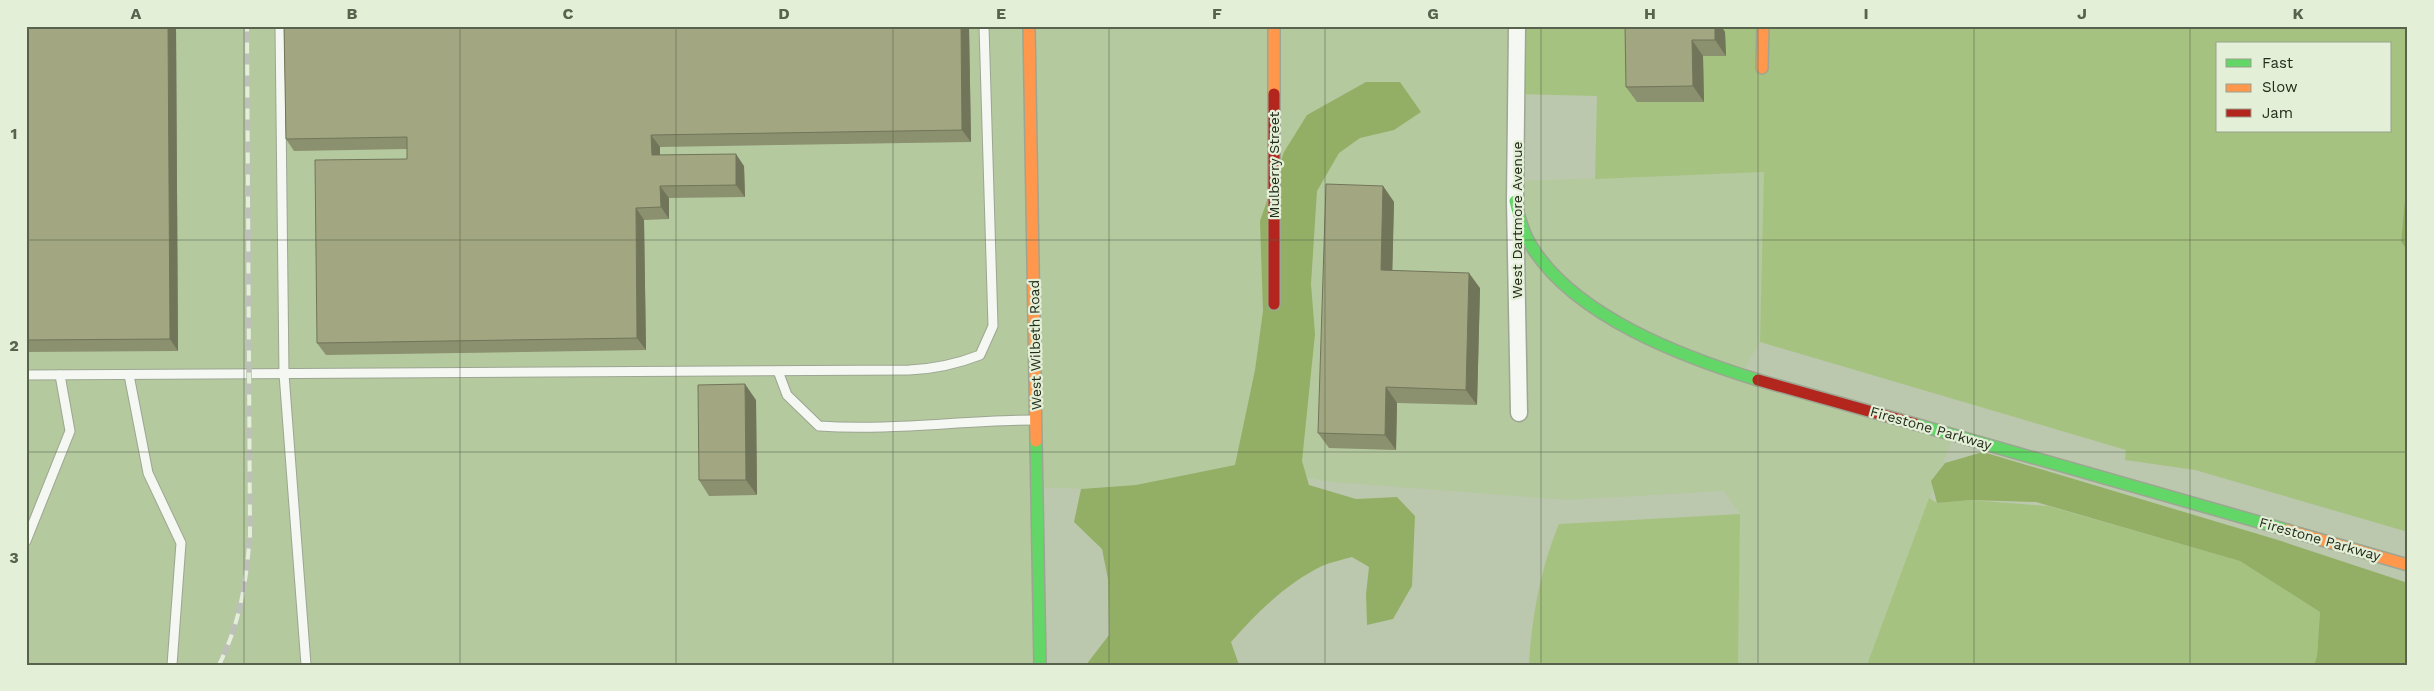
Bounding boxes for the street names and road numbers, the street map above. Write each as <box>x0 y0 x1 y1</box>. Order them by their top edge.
street label: Mulberry Street <box>1266 111 1282 218</box>
street label: West Dartmore Avenue <box>1509 141 1525 299</box>
street label: West Wilbeth Road <box>1026 280 1044 410</box>
street label: Firestone Parkway <box>1869 403 1994 453</box>
street label: Firestone Parkway <box>2258 514 2383 564</box>

